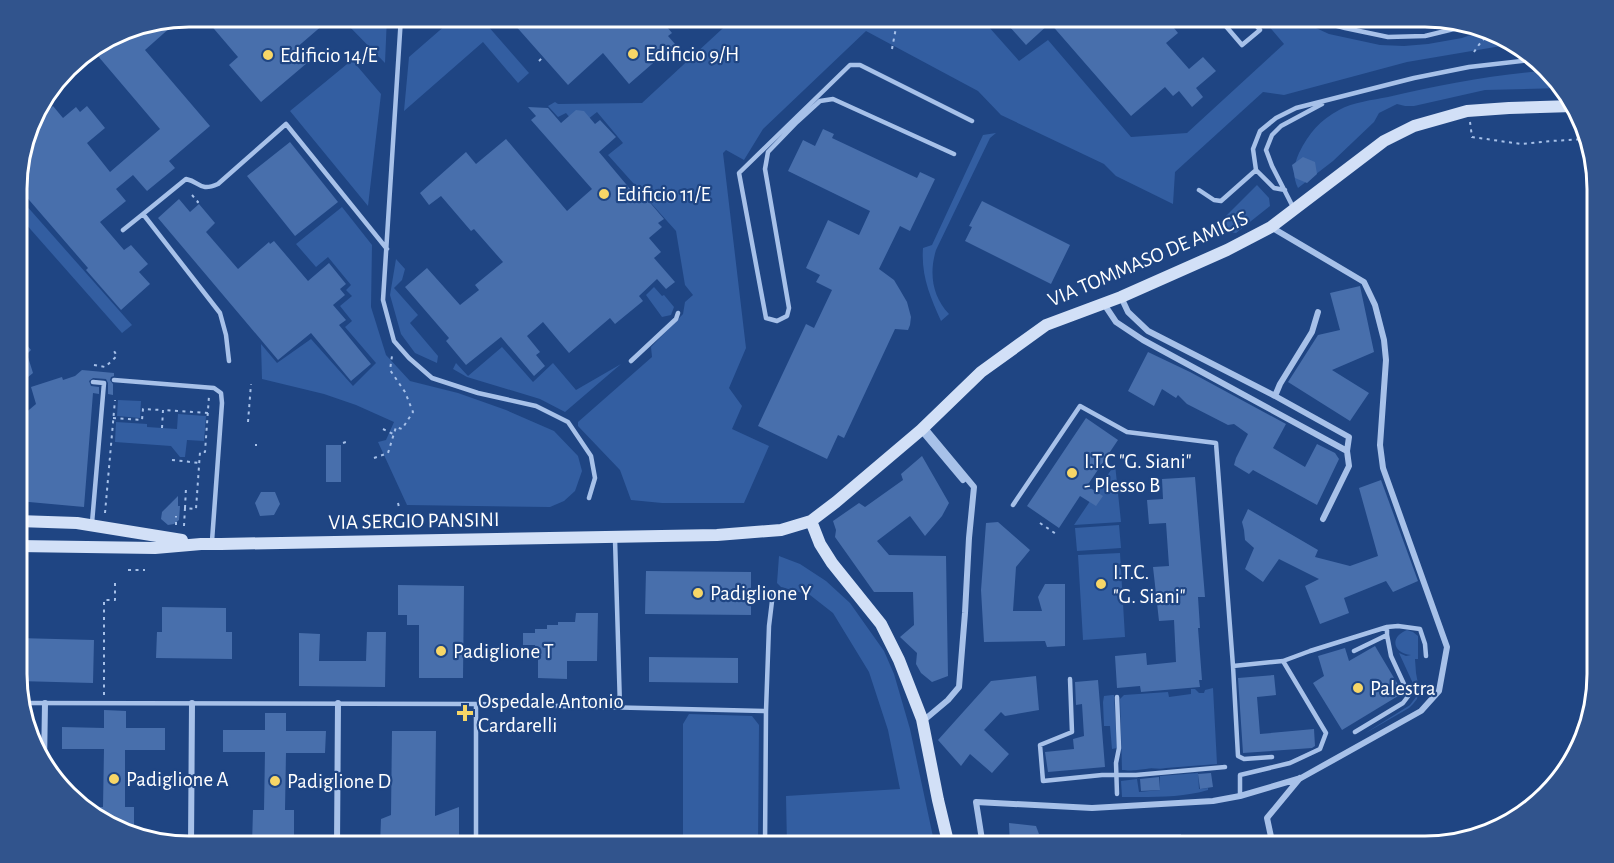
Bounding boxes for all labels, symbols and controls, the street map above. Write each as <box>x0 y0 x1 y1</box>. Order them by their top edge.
place label: Edificio 9/H <box>645 44 739 65</box>
place label: Edificio 14/E <box>280 45 378 66</box>
marker: Edificio 9/H <box>626 47 640 61</box>
marker: Edificio 14/E <box>261 48 275 62</box>
place label: Edificio 11/E <box>616 184 711 205</box>
marker: Edificio 11/E <box>597 187 611 201</box>
street label: VIA TOMMASO DE AMICIS <box>1045 207 1251 311</box>
place label: I.T.C "G. Siani" - Plesso B <box>1084 451 1192 496</box>
marker: I.T.C "G. Siani" - Plesso B <box>1065 466 1079 480</box>
street label: VIA SERGIO PANSINI <box>328 509 500 533</box>
place label: I.T.C. "G. Siani" <box>1113 562 1186 607</box>
marker: I.T.C. "G. Siani" <box>1094 577 1108 591</box>
place label: Padiglione Y <box>710 583 812 604</box>
marker: Padiglione Y <box>691 586 705 600</box>
place label: Padiglione T <box>453 641 554 662</box>
marker: Padiglione T <box>434 644 448 658</box>
place label: Palestra <box>1370 678 1436 699</box>
marker: Palestra <box>1351 681 1365 695</box>
place label: Ospedale Antonio Cardarelli <box>478 691 624 736</box>
marker: Ospedale Antonio Cardarelli <box>456 704 474 722</box>
place label: Padiglione A <box>126 769 229 790</box>
place label: Padiglione D <box>287 771 391 792</box>
marker: Padiglione A <box>107 772 121 786</box>
marker: Padiglione D <box>268 774 282 788</box>

